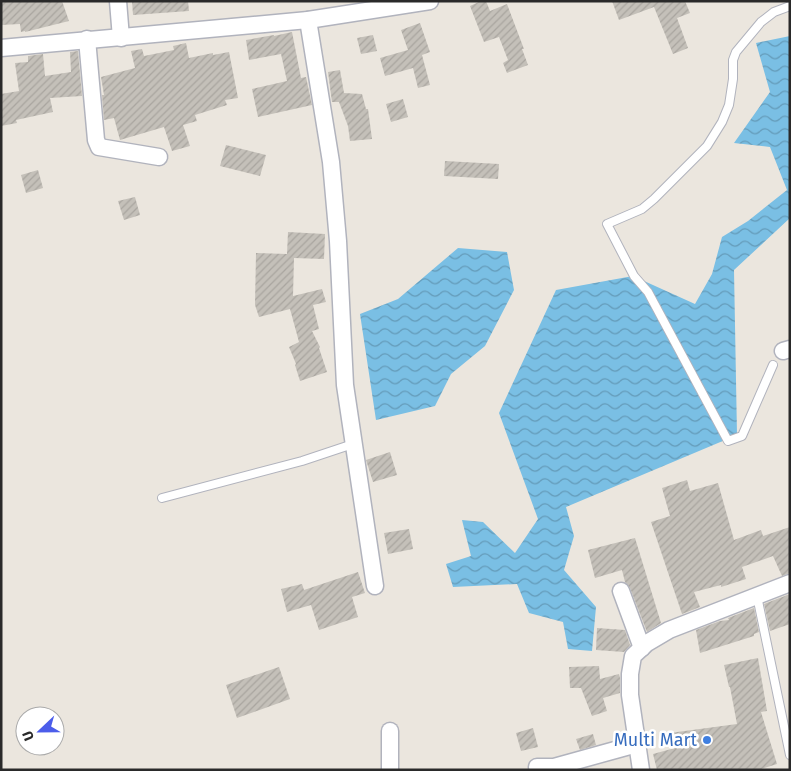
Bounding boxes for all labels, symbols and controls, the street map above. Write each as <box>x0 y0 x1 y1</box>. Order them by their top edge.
north arrow <box>15 706 65 756</box>
text: U <box>19 728 38 743</box>
place label: Multi Mart <box>614 729 697 751</box>
marker: Multi Mart <box>701 734 713 746</box>

